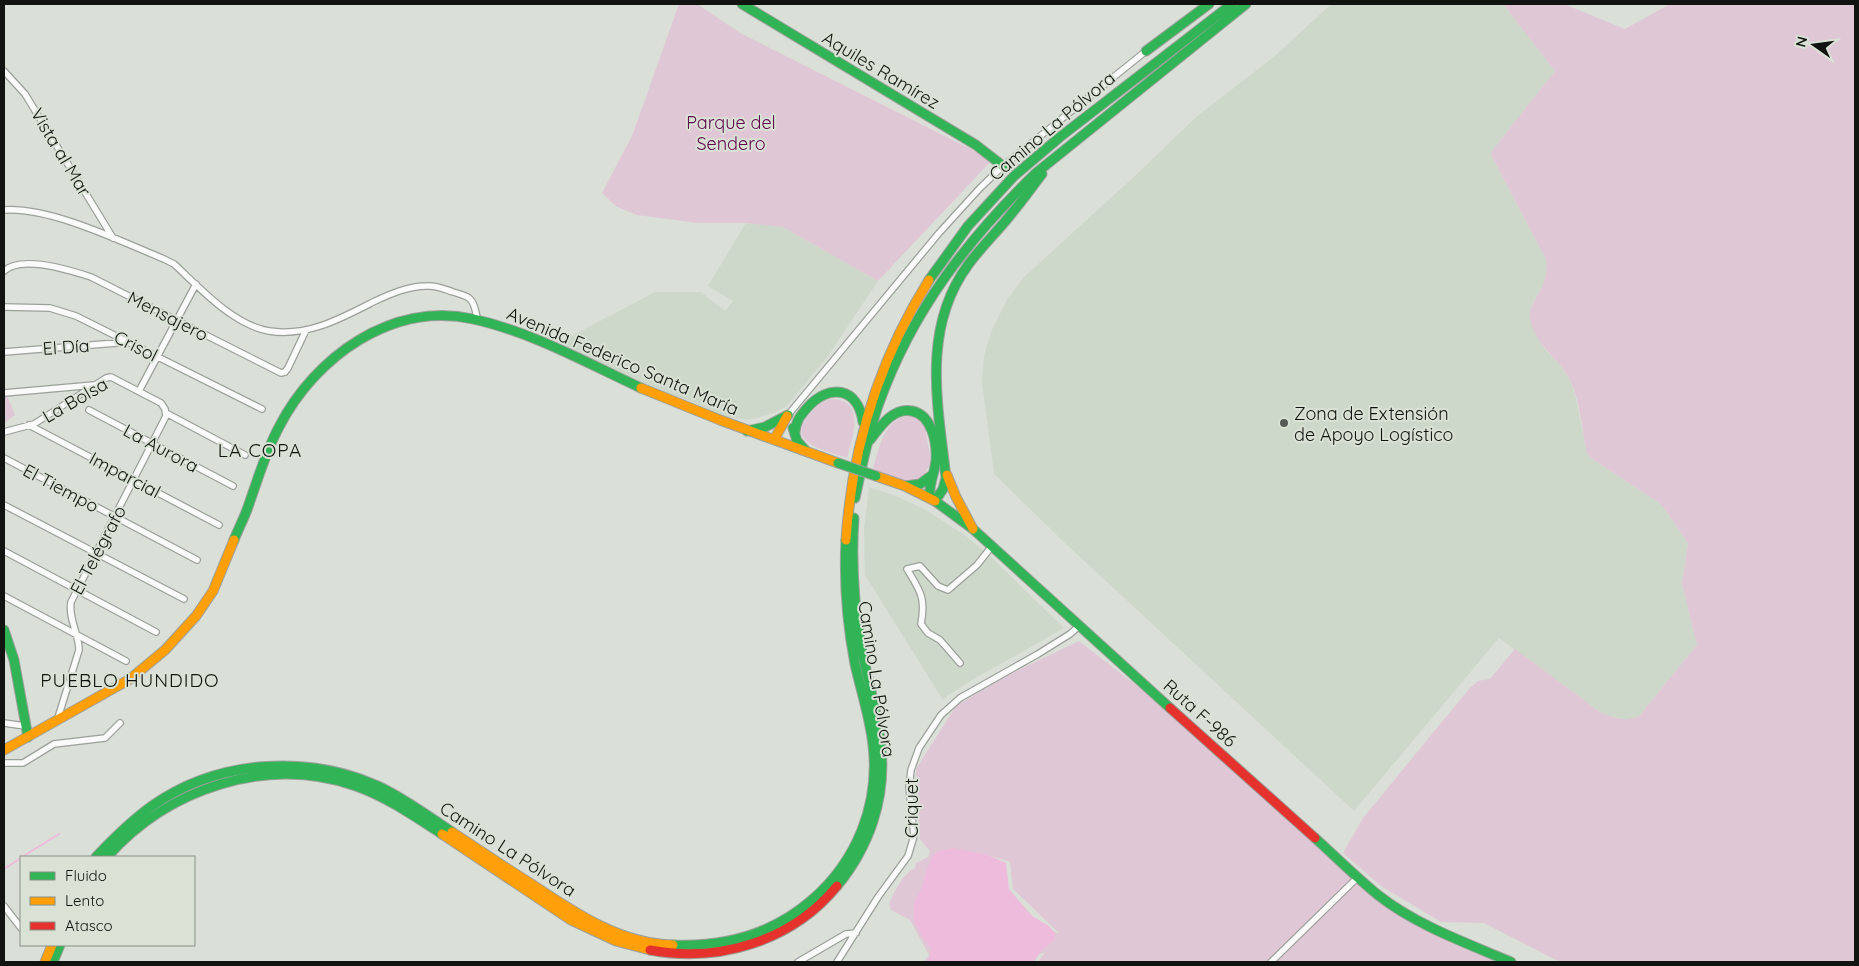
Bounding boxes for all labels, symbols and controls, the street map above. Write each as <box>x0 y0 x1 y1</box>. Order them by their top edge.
north arrow <box>1789 20 1839 70</box>
street label: Aquiles Ramírez <box>818 26 944 114</box>
text: N <box>1791 35 1811 49</box>
street label: Camino La Pólvora <box>984 66 1120 186</box>
street label: Vista al Mar <box>26 104 96 200</box>
park label: Parque del Sendero <box>686 111 776 155</box>
street label: Mensajero <box>124 286 212 346</box>
street label: Avenida Federico Santa María <box>504 302 742 420</box>
street label: Crisol <box>110 325 162 367</box>
street label: El Día <box>42 334 90 360</box>
street label: La Bolsa <box>38 372 112 428</box>
place label: Zona de Extensión de Apoyo Logístico <box>1294 402 1453 446</box>
marker: Zona de Extensión de Apoyo Logístico <box>1278 417 1290 429</box>
street label: La Aurora <box>119 419 203 477</box>
district label: LA COPA <box>218 438 302 462</box>
street label: Imparcial <box>85 447 165 503</box>
street label: El Tiempo <box>19 459 103 517</box>
street label: El Telégrafo <box>65 501 131 599</box>
street label: Camino La Pólvora <box>853 599 901 759</box>
district label: PUEBLO HUNDIDO <box>40 668 220 692</box>
street label: Ruta F-986 <box>1159 674 1242 752</box>
street label: Criquet <box>900 778 923 838</box>
street label: Camino La Pólvora <box>436 796 580 902</box>
legend <box>20 856 195 946</box>
text: Fluido <box>65 866 107 885</box>
text: Lento <box>65 891 104 910</box>
text: Atasco <box>65 916 113 935</box>

